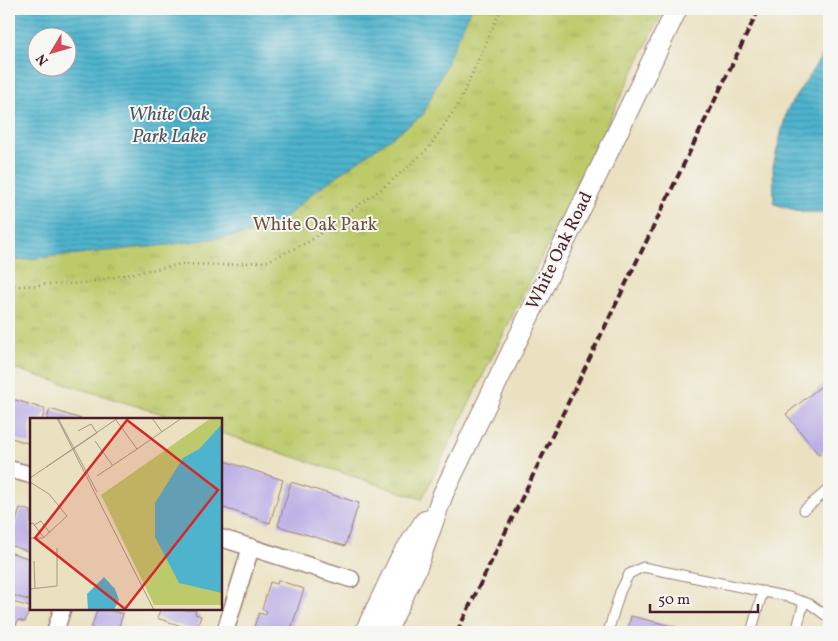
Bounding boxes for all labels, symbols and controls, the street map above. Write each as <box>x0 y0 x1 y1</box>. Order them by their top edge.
north arrow <box>28 28 78 78</box>
text: N <box>32 49 54 69</box>
water label: White Oak Park Lake <box>128 102 210 150</box>
street label: White Oak Road <box>521 188 599 314</box>
park label: White Oak Park <box>253 213 377 238</box>
inset map <box>30 418 222 611</box>
scale bar <box>650 581 758 613</box>
text: 50 m <box>658 590 690 611</box>

